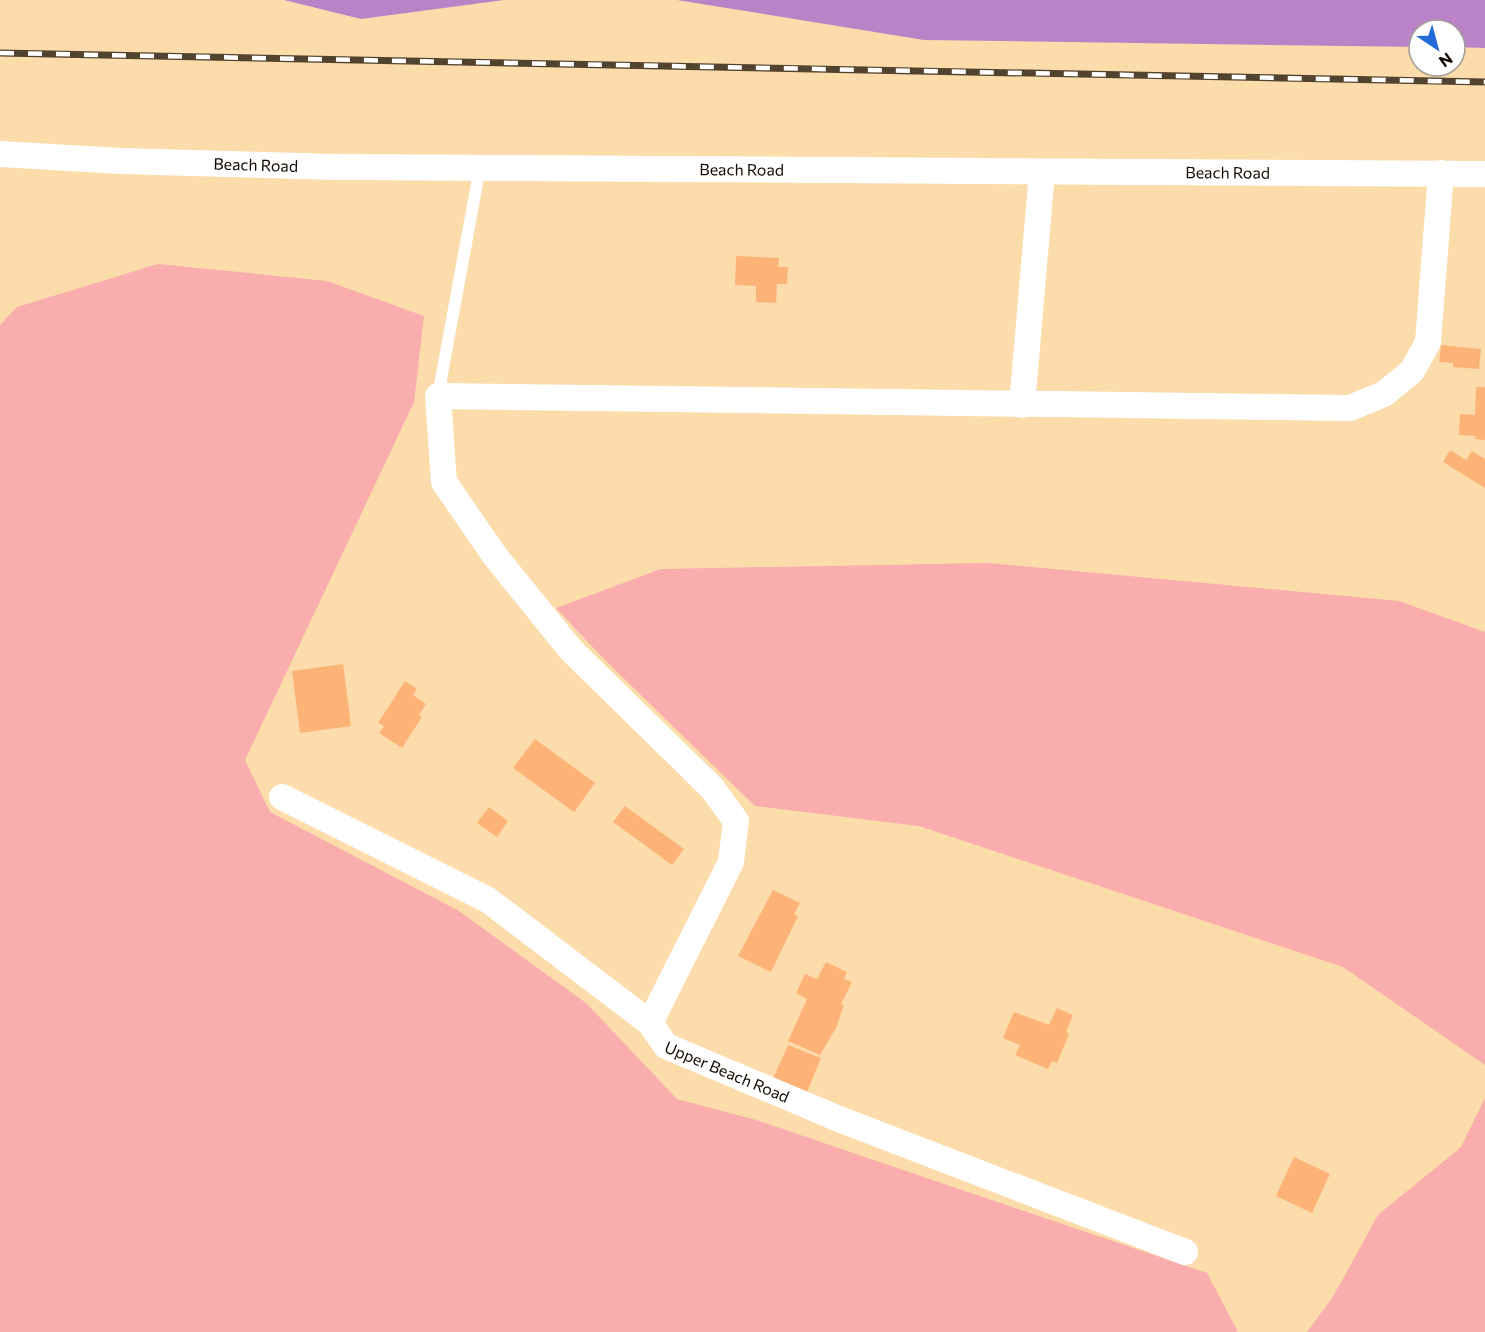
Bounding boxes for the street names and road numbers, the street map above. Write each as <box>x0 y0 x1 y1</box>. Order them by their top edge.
street label: Beach Road <box>213 154 298 175</box>
street label: Beach Road <box>699 159 784 179</box>
street label: Beach Road <box>1185 162 1270 182</box>
street label: Upper Beach Road <box>662 1037 792 1106</box>

